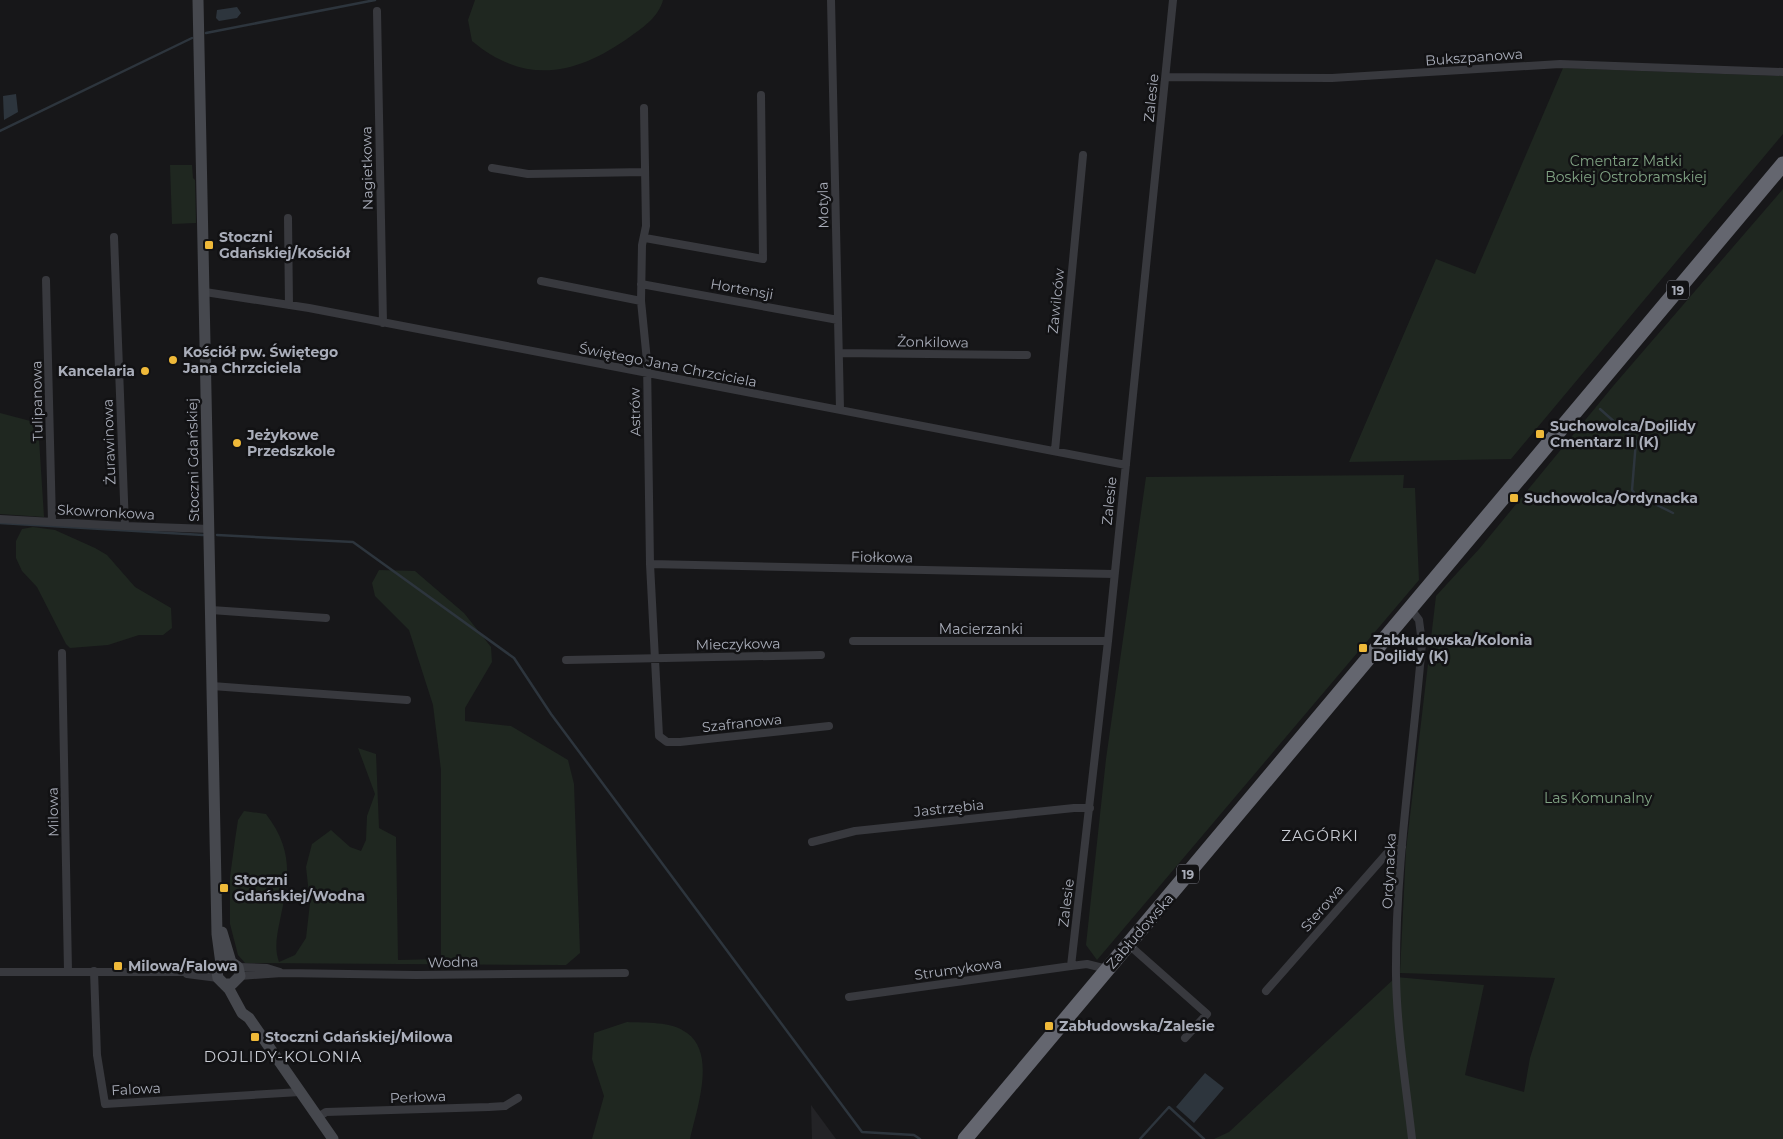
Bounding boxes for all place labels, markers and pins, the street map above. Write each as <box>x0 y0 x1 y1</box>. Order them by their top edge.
place label: Stoczni Gdańskiej/Kościół <box>219 228 350 262</box>
marker: Stoczni Gdańskiej/Kościół <box>203 239 215 251</box>
place label: Kościół pw. Świętego Jana Chrzciciela <box>182 343 338 377</box>
marker: Kościół pw. Świętego Jana Chrzciciela <box>167 354 179 366</box>
place label: Kancelaria <box>58 362 135 380</box>
marker: Kancelaria <box>139 365 151 377</box>
place label: Suchowolca/Dojlidy Cmentarz II (K) <box>1550 417 1696 451</box>
place label: Jeżykowe Przedszkole <box>246 426 335 460</box>
marker: Suchowolca/Dojlidy Cmentarz II (K) <box>1534 428 1546 440</box>
marker: Jeżykowe Przedszkole <box>231 437 243 449</box>
place label: Suchowolca/Ordynacka <box>1524 489 1698 507</box>
marker: Suchowolca/Ordynacka <box>1508 492 1520 504</box>
place label: Zabłudowska/Kolonia Dojlidy (K) <box>1373 631 1532 665</box>
marker: Zabłudowska/Kolonia Dojlidy (K) <box>1357 642 1369 654</box>
place label: Stoczni Gdańskiej/Wodna <box>234 871 365 905</box>
marker: Stoczni Gdańskiej/Wodna <box>218 882 230 894</box>
place label: Milowa/Falowa <box>128 957 238 975</box>
marker: Milowa/Falowa <box>112 960 124 972</box>
place label: Zabłudowska/Zalesie <box>1059 1017 1215 1035</box>
marker: Zabłudowska/Zalesie <box>1043 1020 1055 1032</box>
place label: Stoczni Gdańskiej/Milowa <box>265 1028 453 1046</box>
marker: Stoczni Gdańskiej/Milowa <box>249 1031 261 1043</box>

